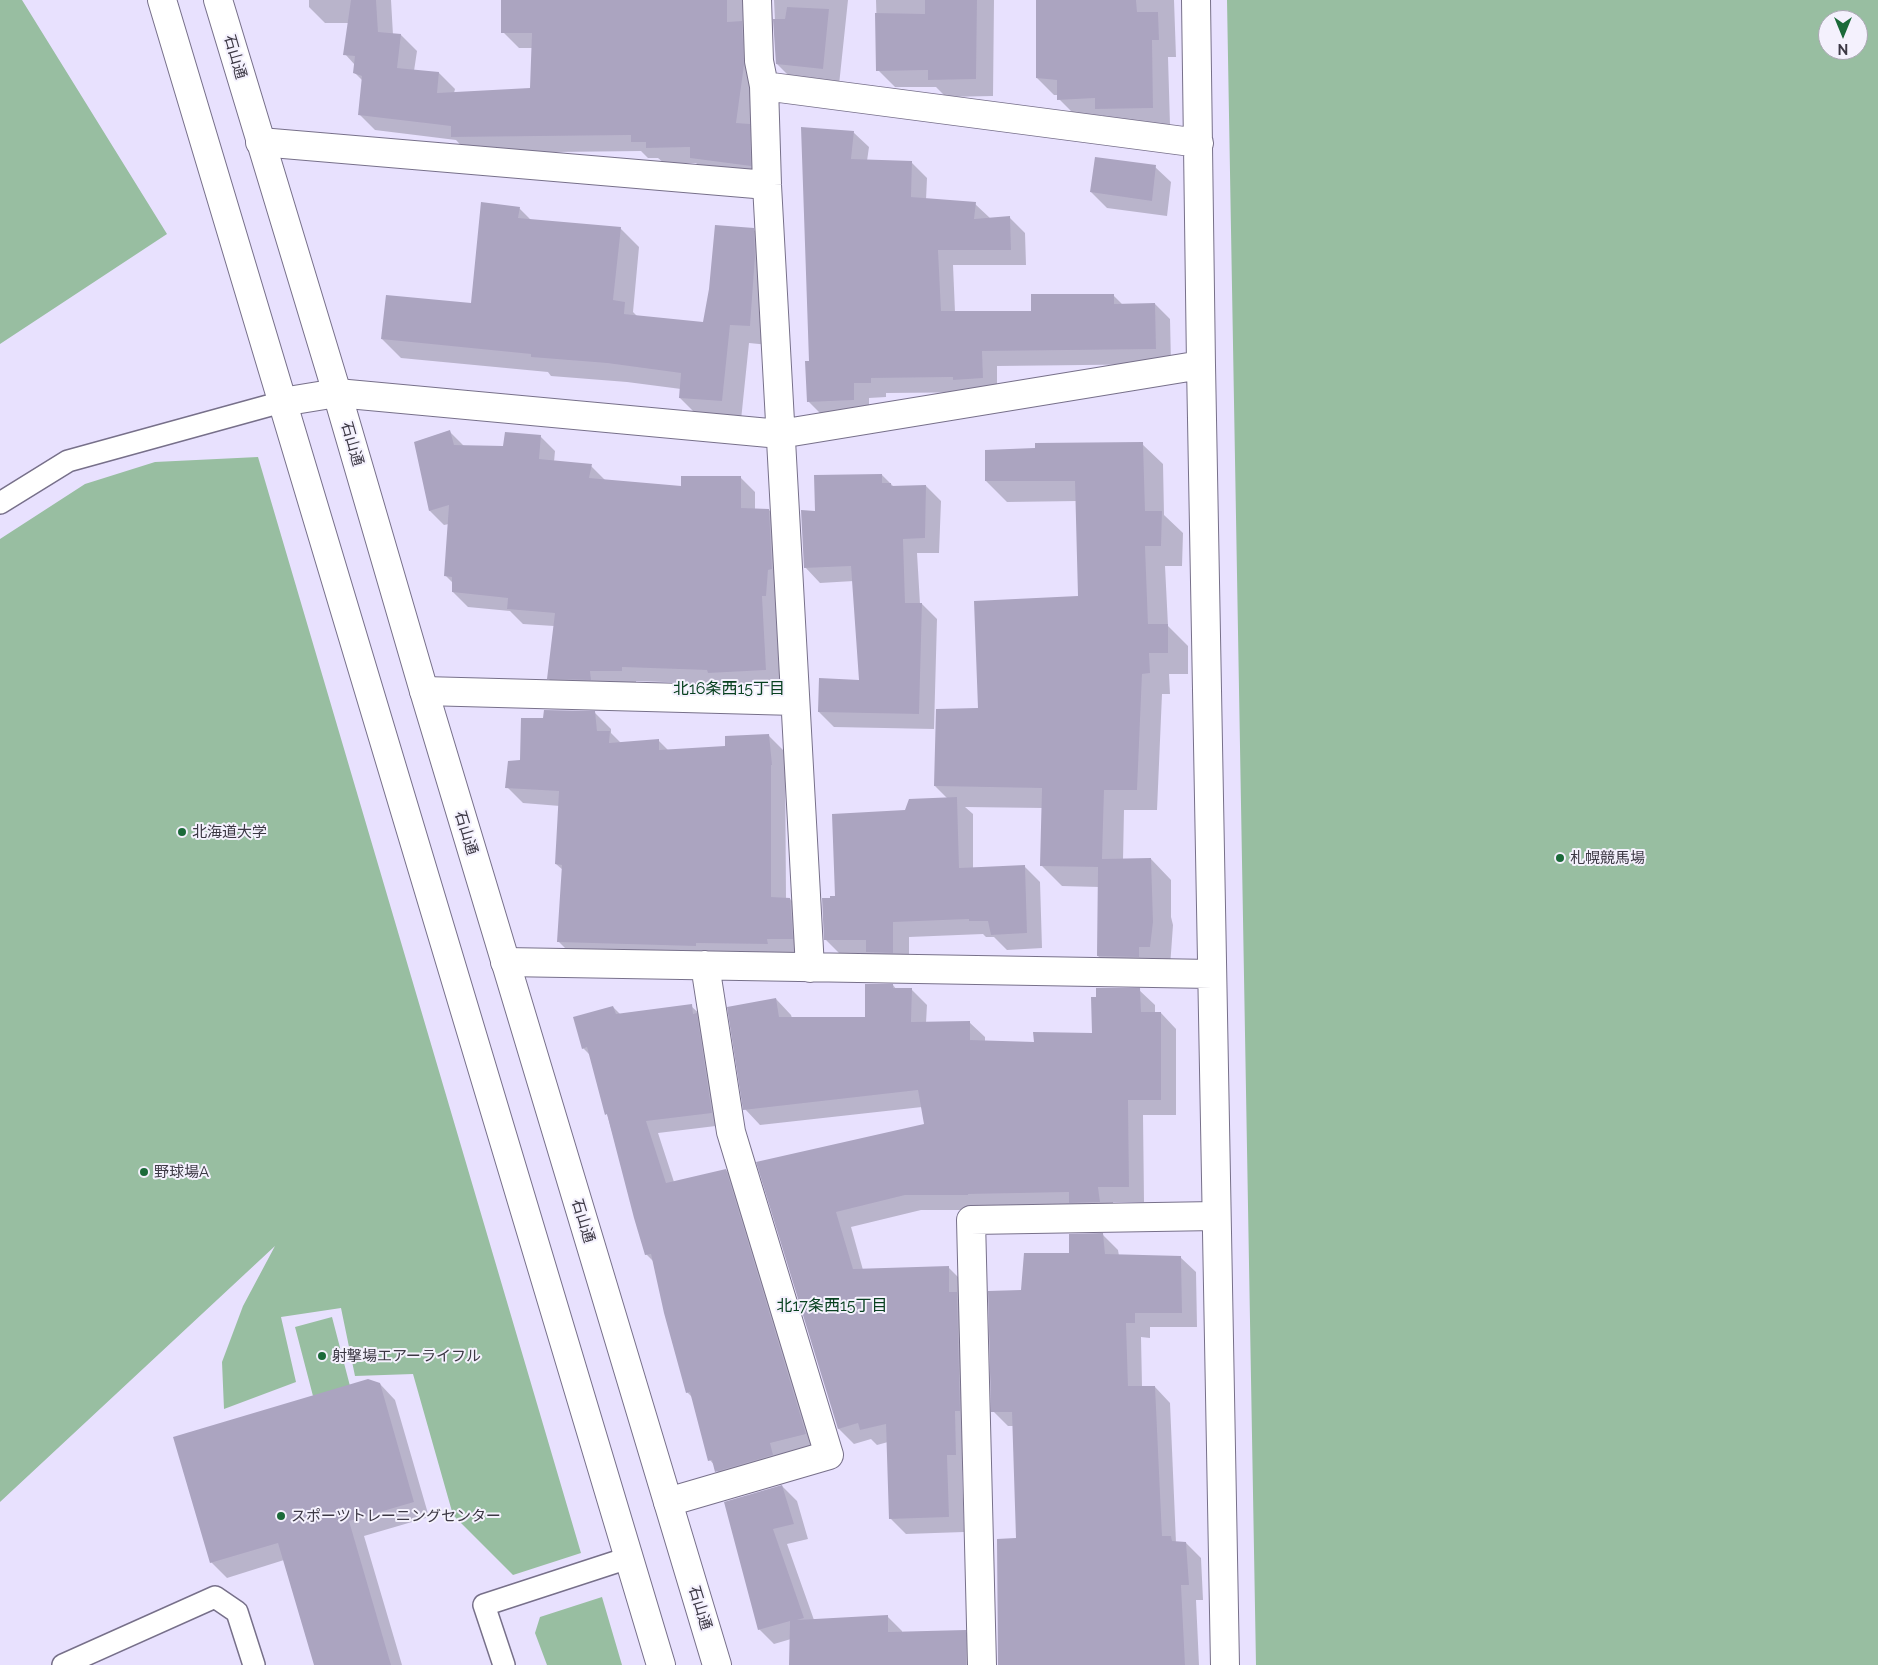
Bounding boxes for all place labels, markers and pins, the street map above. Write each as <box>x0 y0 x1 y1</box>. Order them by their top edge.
place label: 北海道大学 <box>192 823 267 841</box>
marker: 北海道大学 <box>176 826 188 838</box>
place label: 札幌競馬場 <box>1570 849 1645 867</box>
marker: 札幌競馬場 <box>1554 852 1566 864</box>
place label: 野球場A <box>154 1163 209 1181</box>
marker: 野球場A <box>138 1166 150 1178</box>
place label: 射撃場エアーライフル <box>332 1347 481 1365</box>
marker: 射撃場エアーライフル <box>316 1350 328 1362</box>
place label: スポーツトレーニングセンター <box>291 1507 501 1525</box>
marker: スポーツトレーニングセンター <box>275 1510 287 1522</box>

